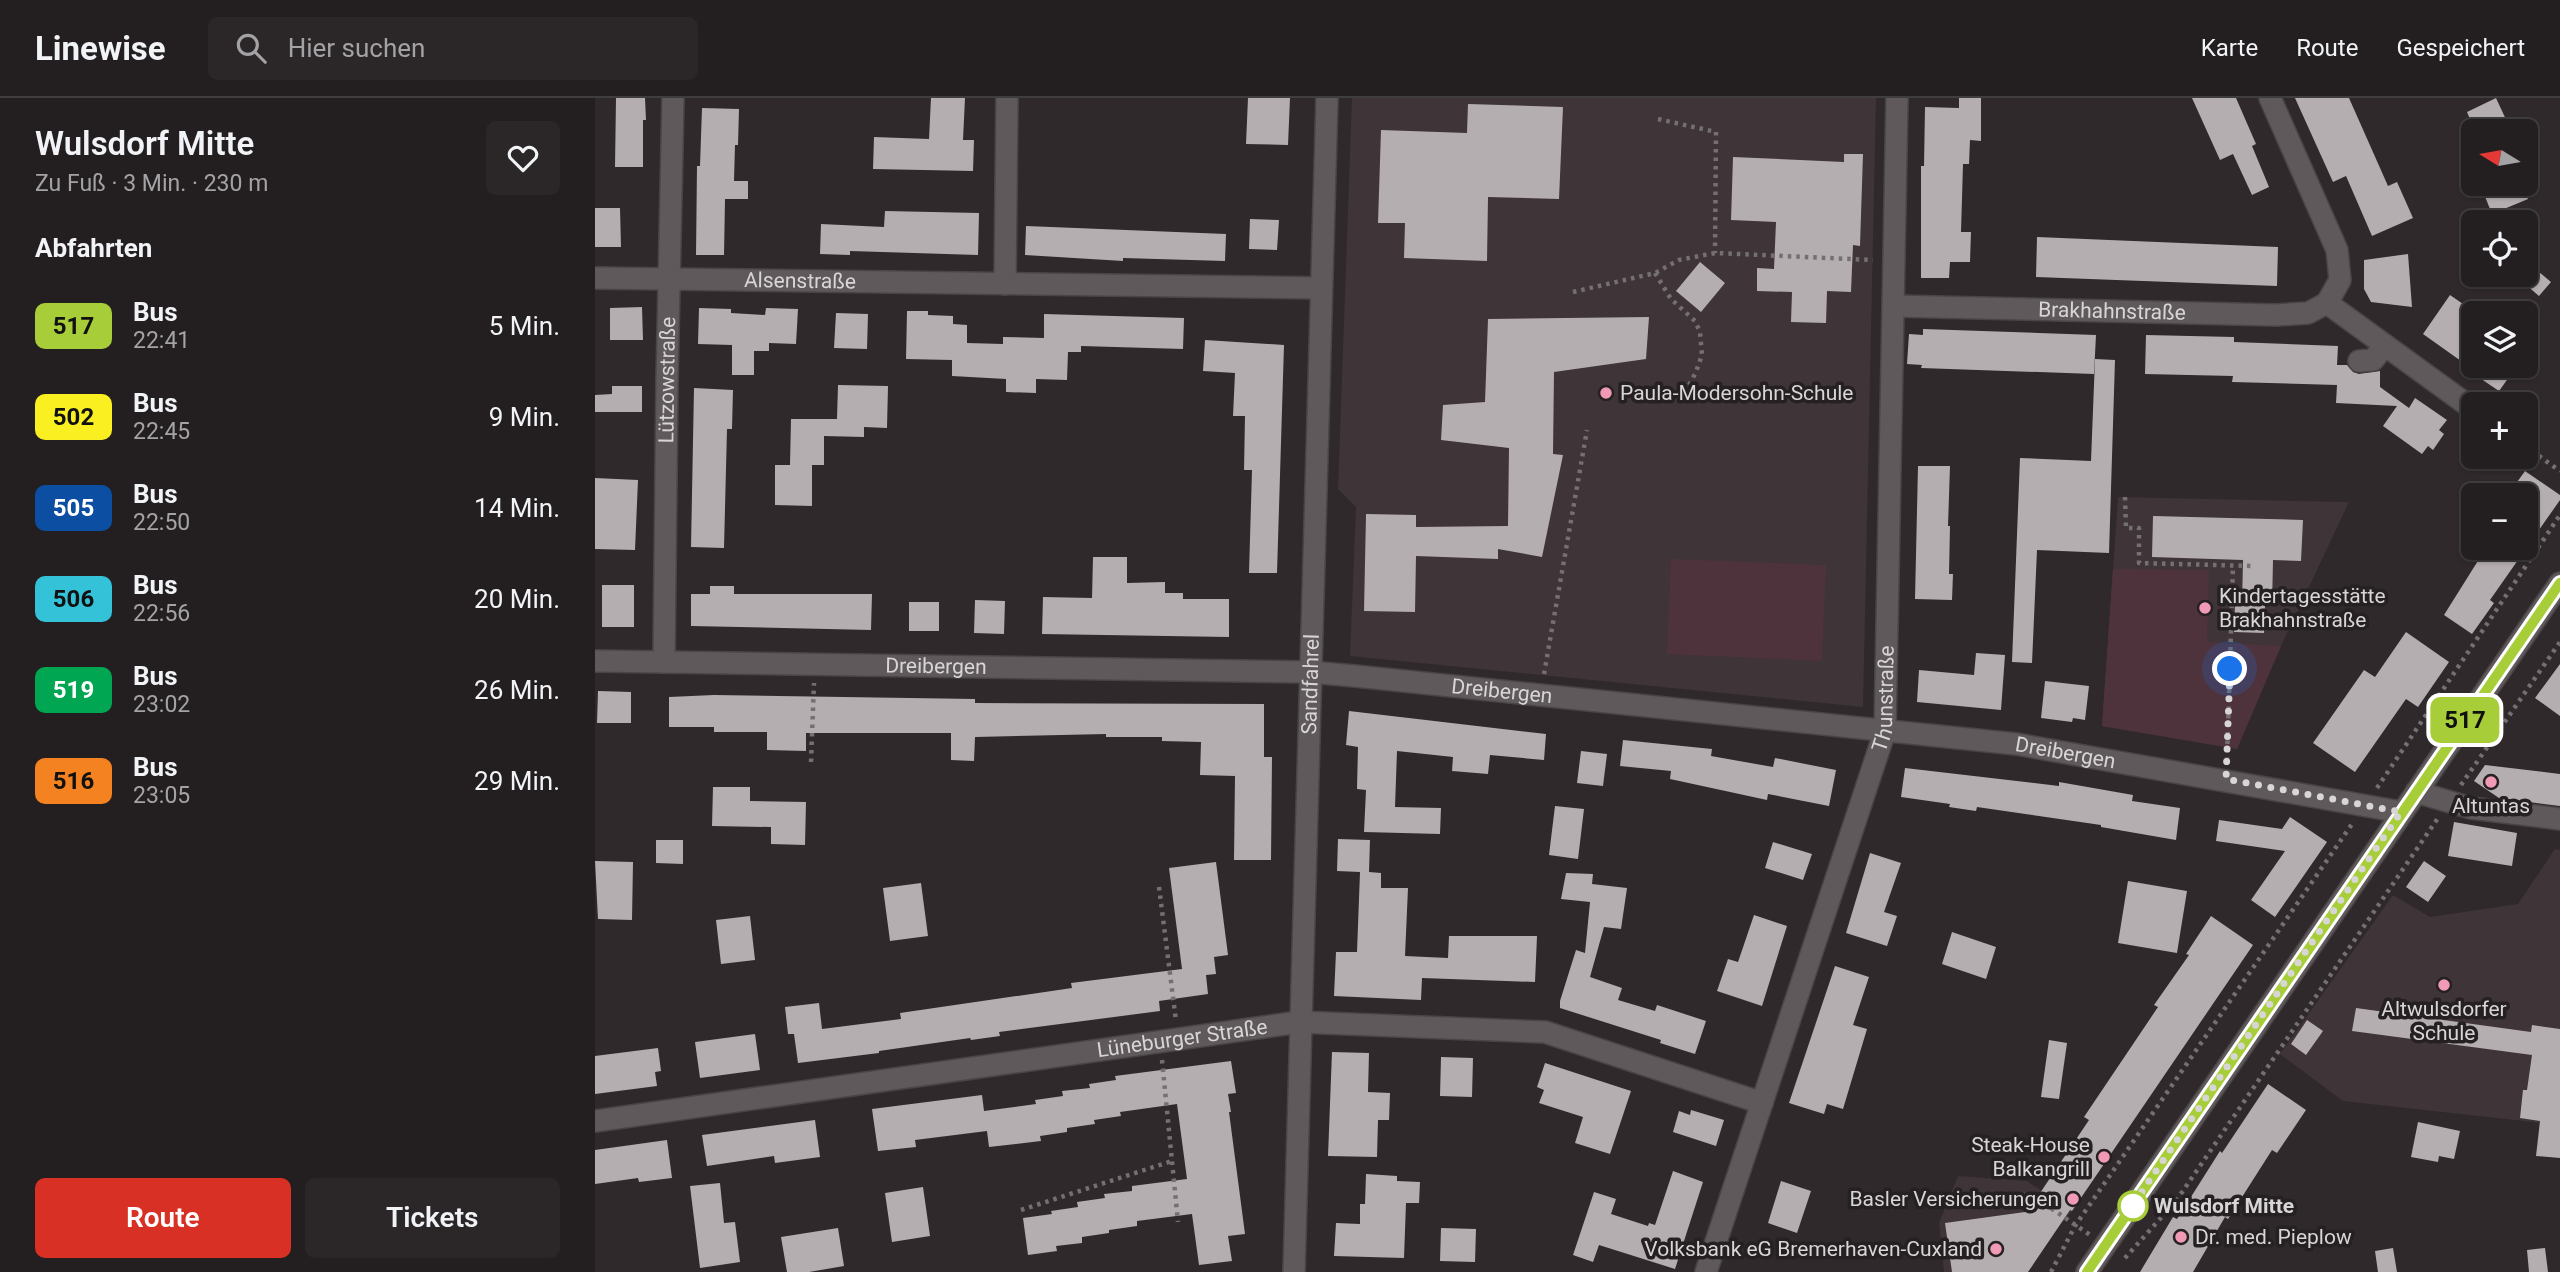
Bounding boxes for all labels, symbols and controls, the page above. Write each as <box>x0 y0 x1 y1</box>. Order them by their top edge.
search box <box>208 17 698 80</box>
text: Linewise <box>35 29 166 68</box>
icon: search <box>232 29 270 67</box>
text: Hier suchen <box>288 33 425 63</box>
text: Karte <box>2201 34 2258 62</box>
text: Route <box>2296 34 2358 62</box>
text: Gespeichert <box>2396 34 2525 62</box>
north arrow <box>2461 119 2537 196</box>
map controls <box>2461 119 2538 560</box>
button: heart <box>486 121 560 195</box>
text: Wulsdorf Mitte <box>35 124 254 163</box>
text: Zu Fuß · 3 Min. · 230 m <box>35 170 268 197</box>
button: locate <box>2461 210 2538 287</box>
text: Abfahrten <box>35 233 152 263</box>
street label: Alsenstraße <box>744 268 856 294</box>
text: Bus <box>133 297 178 327</box>
street label: Brakhahnstraße <box>2038 297 2186 325</box>
button: layers <box>2461 301 2538 378</box>
text: 5 Min. <box>489 311 560 341</box>
text: 517 <box>53 312 94 340</box>
street label: Lützowstraße <box>654 316 680 444</box>
text: 22:41 <box>133 327 190 354</box>
place label: Paula-Modersohn-Schule <box>1620 381 1854 405</box>
marker: Paula-Modersohn-Schule <box>1598 385 1614 401</box>
text: Bus <box>133 388 178 418</box>
button: + <box>2461 392 2538 469</box>
text: 9 Min. <box>489 402 560 432</box>
text: 502 <box>53 403 94 431</box>
text: 22:45 <box>133 418 190 445</box>
text: Bus <box>133 479 178 509</box>
button: − <box>2461 483 2538 560</box>
text: 14 Min. <box>474 493 560 523</box>
text: 505 <box>53 494 94 522</box>
text: 22:50 <box>133 509 190 536</box>
text: Bus <box>133 570 178 600</box>
text: 20 Min. <box>474 584 560 614</box>
place label: Kindertagesstätte Brakhahnstraße <box>2219 584 2386 632</box>
text: 506 <box>53 585 94 613</box>
text: 22:56 <box>133 600 190 627</box>
marker: Kindertagesstätte Brakhahnstraße <box>2197 600 2213 616</box>
street label: Sandfahrel <box>1297 633 1324 735</box>
street label: Thunstraße <box>1867 645 1899 755</box>
your location <box>2212 651 2247 686</box>
street label: Dreibergen <box>885 653 987 679</box>
text: Bus <box>133 661 178 691</box>
street label: Dreibergen <box>1450 674 1554 708</box>
text: 26 Min. <box>474 675 560 705</box>
text: 519 <box>53 676 94 704</box>
text: 23:02 <box>133 691 190 718</box>
line badge: 517 <box>2425 697 2505 743</box>
text: 517 <box>2444 706 2486 734</box>
street label: Dreibergen <box>2013 732 2117 773</box>
text: Bus <box>133 752 178 782</box>
text: 29 Min. <box>474 766 560 796</box>
text: 516 <box>53 767 94 795</box>
marker: Altuntas <box>2483 774 2499 790</box>
text: 23:05 <box>133 782 190 809</box>
place label: Altuntas <box>2452 794 2530 818</box>
marker: Altwulsdorfer Schule <box>2436 977 2452 993</box>
place label: Altwulsdorfer Schule <box>2381 997 2507 1045</box>
street label: Lüneburger Straße <box>1095 1015 1269 1062</box>
place label: Steak-House Balkangrill <box>1971 1133 2090 1181</box>
marker: Steak-House Balkangrill <box>2096 1149 2112 1165</box>
button: Route <box>35 1178 291 1258</box>
button: Tickets <box>305 1178 560 1258</box>
place label: Basler Versicherungen <box>1849 1187 2059 1211</box>
marker: Basler Versicherungen <box>2065 1191 2081 1207</box>
marker: Wulsdorf Mitte <box>2118 1191 2148 1221</box>
place label: Wulsdorf Mitte <box>2154 1194 2294 1218</box>
place label: Dr. med. Pieplow <box>2195 1225 2352 1249</box>
marker: Dr. med. Pieplow <box>2173 1229 2189 1245</box>
place label: Volksbank eG Bremerhaven-Cuxland <box>1644 1237 1982 1261</box>
marker: Volksbank eG Bremerhaven-Cuxland <box>1988 1241 2004 1257</box>

